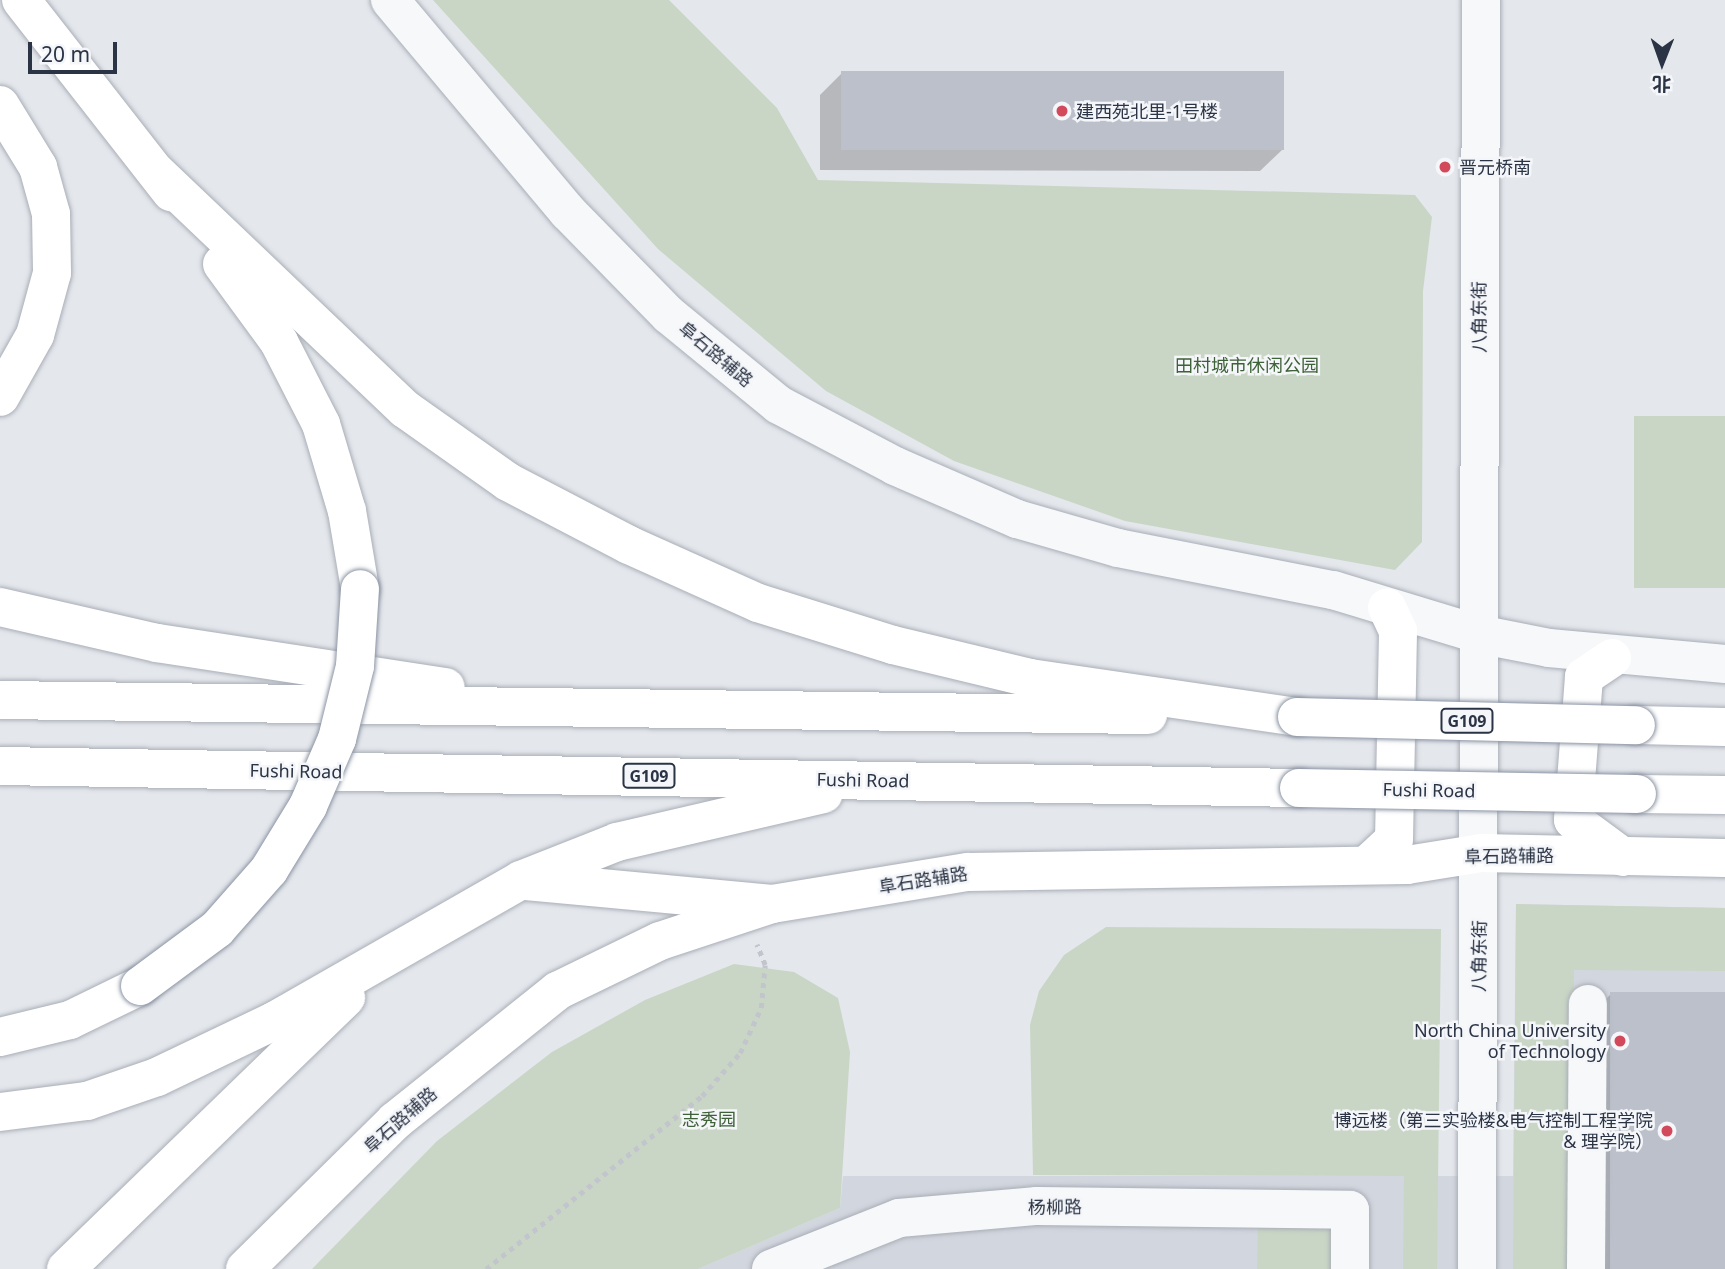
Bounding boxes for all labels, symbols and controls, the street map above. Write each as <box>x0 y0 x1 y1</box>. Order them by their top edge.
scale bar <box>32 28 121 72</box>
north arrow <box>1627 28 1697 98</box>
text: 20 m <box>41 40 90 68</box>
text: 北 <box>1652 71 1671 97</box>
place label: 建西苑北里-1号楼 <box>1076 100 1218 122</box>
marker: 建西苑北里-1号楼 <box>1054 103 1070 119</box>
place label: 晋元桥南 <box>1459 156 1531 178</box>
marker: 晋元桥南 <box>1437 159 1453 175</box>
street label: 八角东街 <box>1468 281 1490 353</box>
street label: 阜石路辅路 <box>675 317 757 391</box>
park label: 田村城市休闲公园 <box>1175 354 1319 376</box>
road number: G109 <box>1439 708 1495 734</box>
street label: Fushi Road <box>249 759 343 783</box>
road number: G109 <box>621 764 677 789</box>
street label: Fushi Road <box>816 768 910 792</box>
street label: Fushi Road <box>1382 778 1476 802</box>
street label: 阜石路辅路 <box>1464 844 1554 868</box>
street label: 阜石路辅路 <box>877 862 969 898</box>
street label: 八角东街 <box>1468 920 1490 992</box>
place label: North China University of Technology <box>1414 1020 1606 1062</box>
marker: North China University of Technology <box>1612 1033 1628 1049</box>
street label: 阜石路辅路 <box>359 1082 441 1158</box>
park label: 志秀园 <box>682 1108 736 1130</box>
place label: 博远楼（第三实验楼&电气控制工程学院 & 理学院） <box>1334 1110 1653 1152</box>
marker: 博远楼（第三实验楼&电气控制工程学院 & 理学院） <box>1659 1123 1675 1139</box>
street label: 杨柳路 <box>1028 1196 1082 1218</box>

